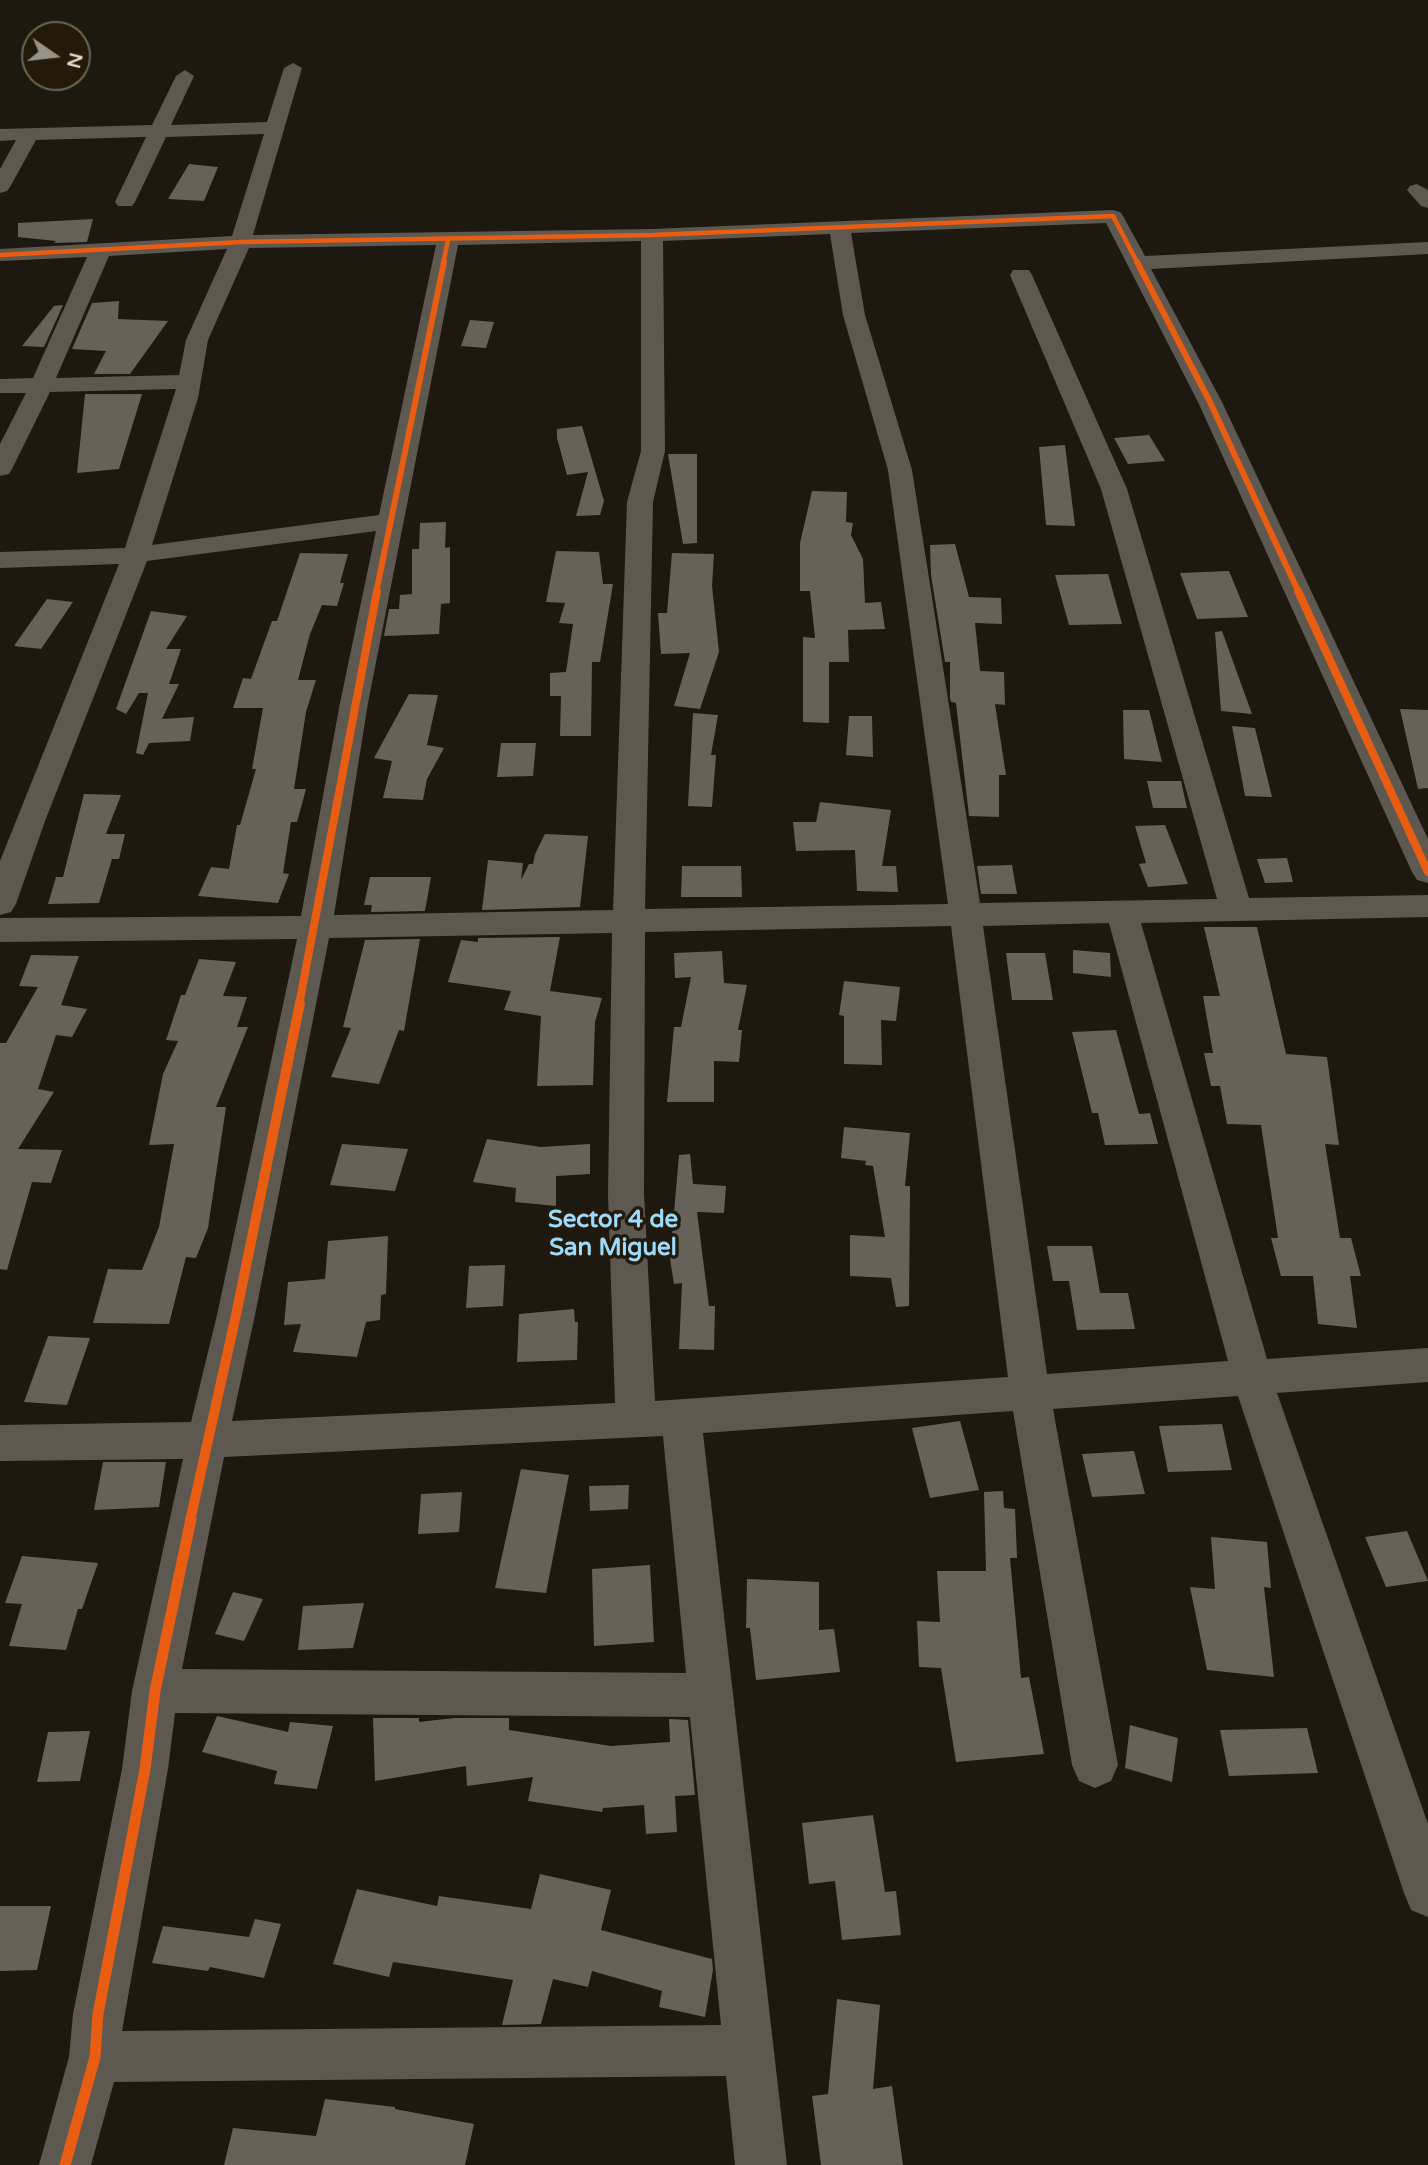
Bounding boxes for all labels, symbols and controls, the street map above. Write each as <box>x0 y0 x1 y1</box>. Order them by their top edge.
north arrow <box>21 21 91 91</box>
text: N <box>62 51 87 71</box>
district label: Sector 4 de San Miguel <box>548 1207 678 1263</box>

